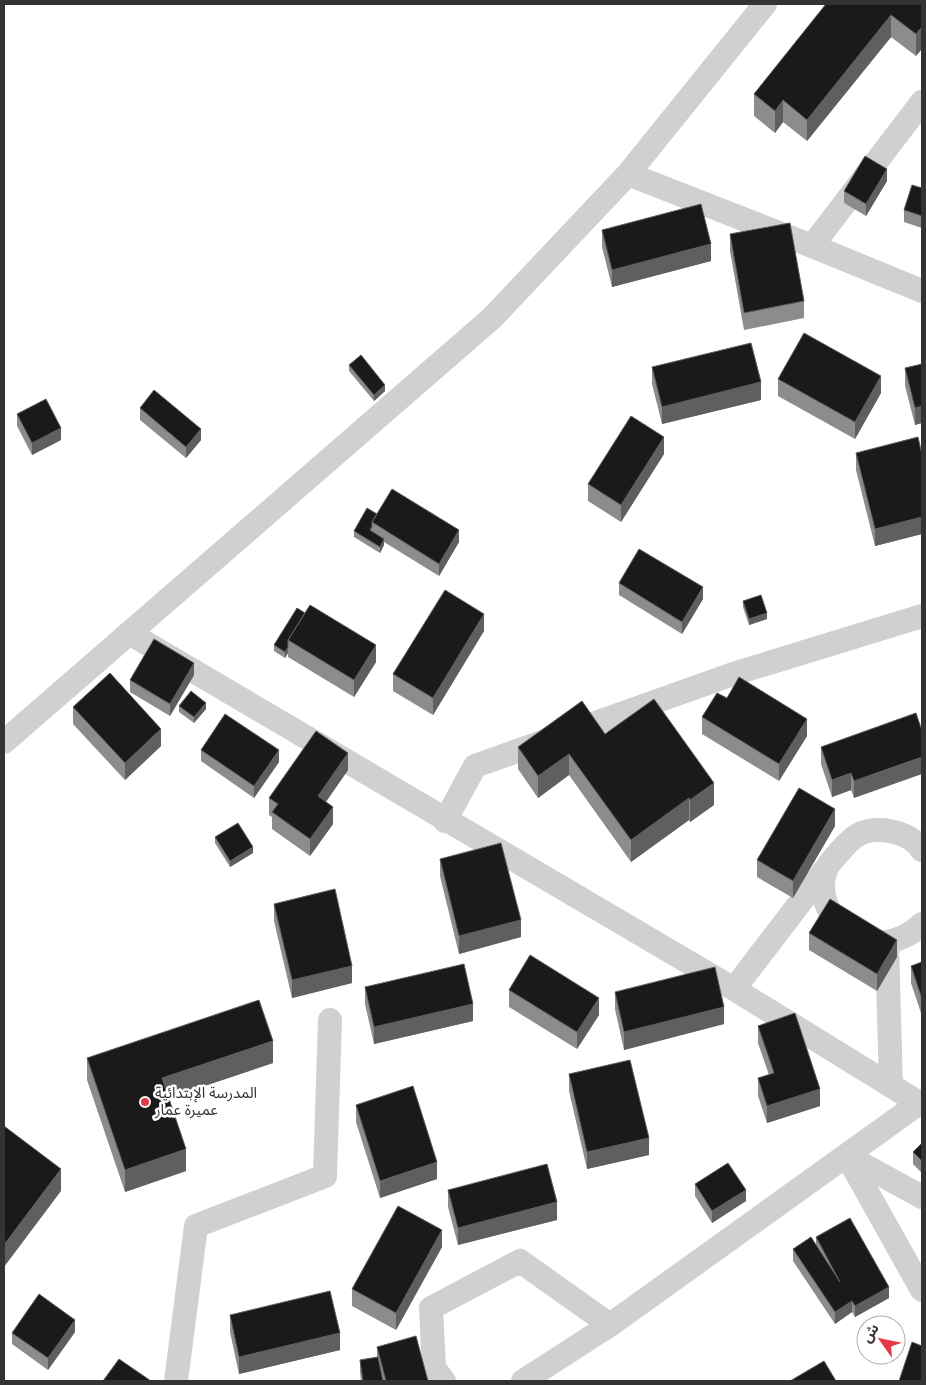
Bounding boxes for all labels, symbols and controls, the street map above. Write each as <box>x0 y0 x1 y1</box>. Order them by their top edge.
place label: المدرسة الإبتدائية عميرة عمار <box>154 1083 257 1119</box>
marker: المدرسة الإبتدائية عميرة عمار <box>139 1096 151 1108</box>
north arrow <box>856 1315 906 1365</box>
text: ش <box>857 1320 883 1346</box>

